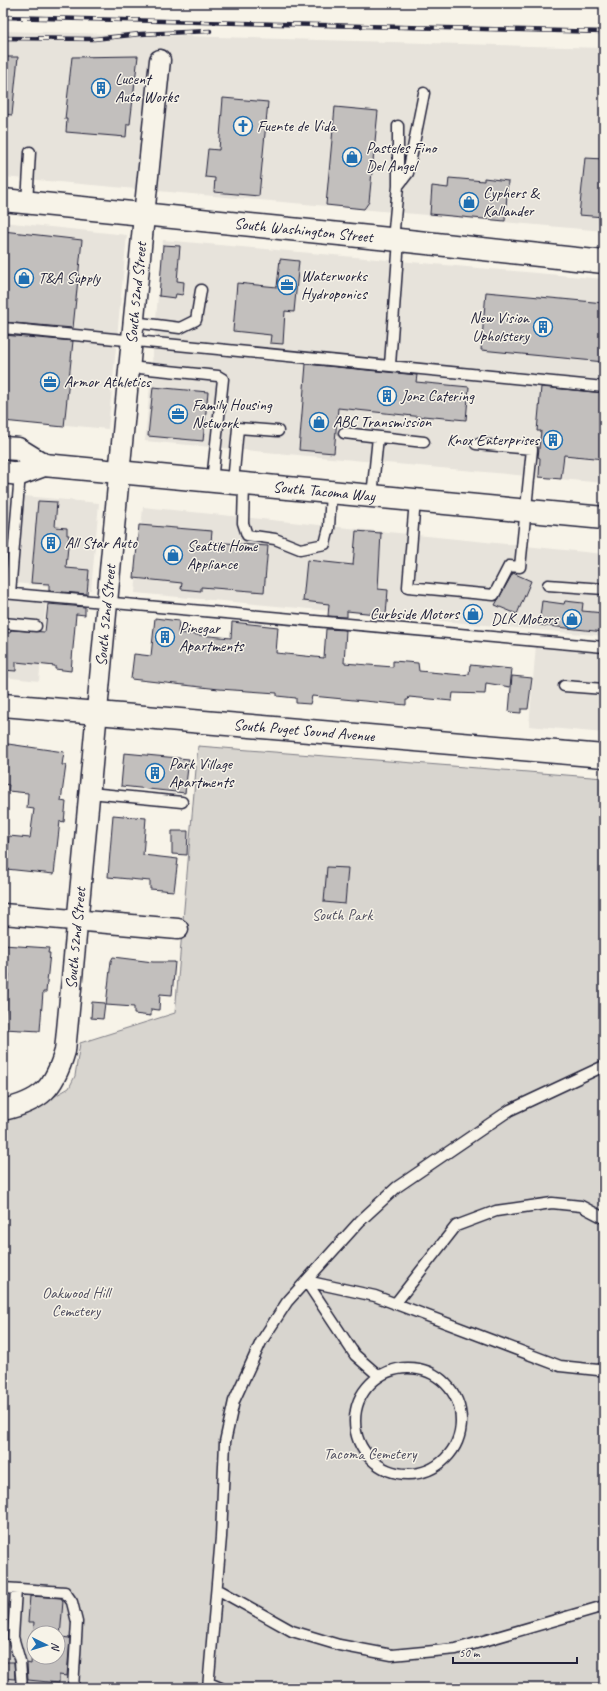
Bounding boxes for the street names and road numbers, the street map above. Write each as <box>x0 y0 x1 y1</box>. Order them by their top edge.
street label: South Washington Street <box>233 213 375 247</box>
street label: South 52nd Street <box>121 240 151 345</box>
street label: South Tacoma Way <box>272 477 377 506</box>
street label: South 52nd Street <box>91 562 121 667</box>
street label: South Puget Sound Avenue <box>233 715 377 747</box>
street label: South 52nd Street <box>61 885 91 990</box>

